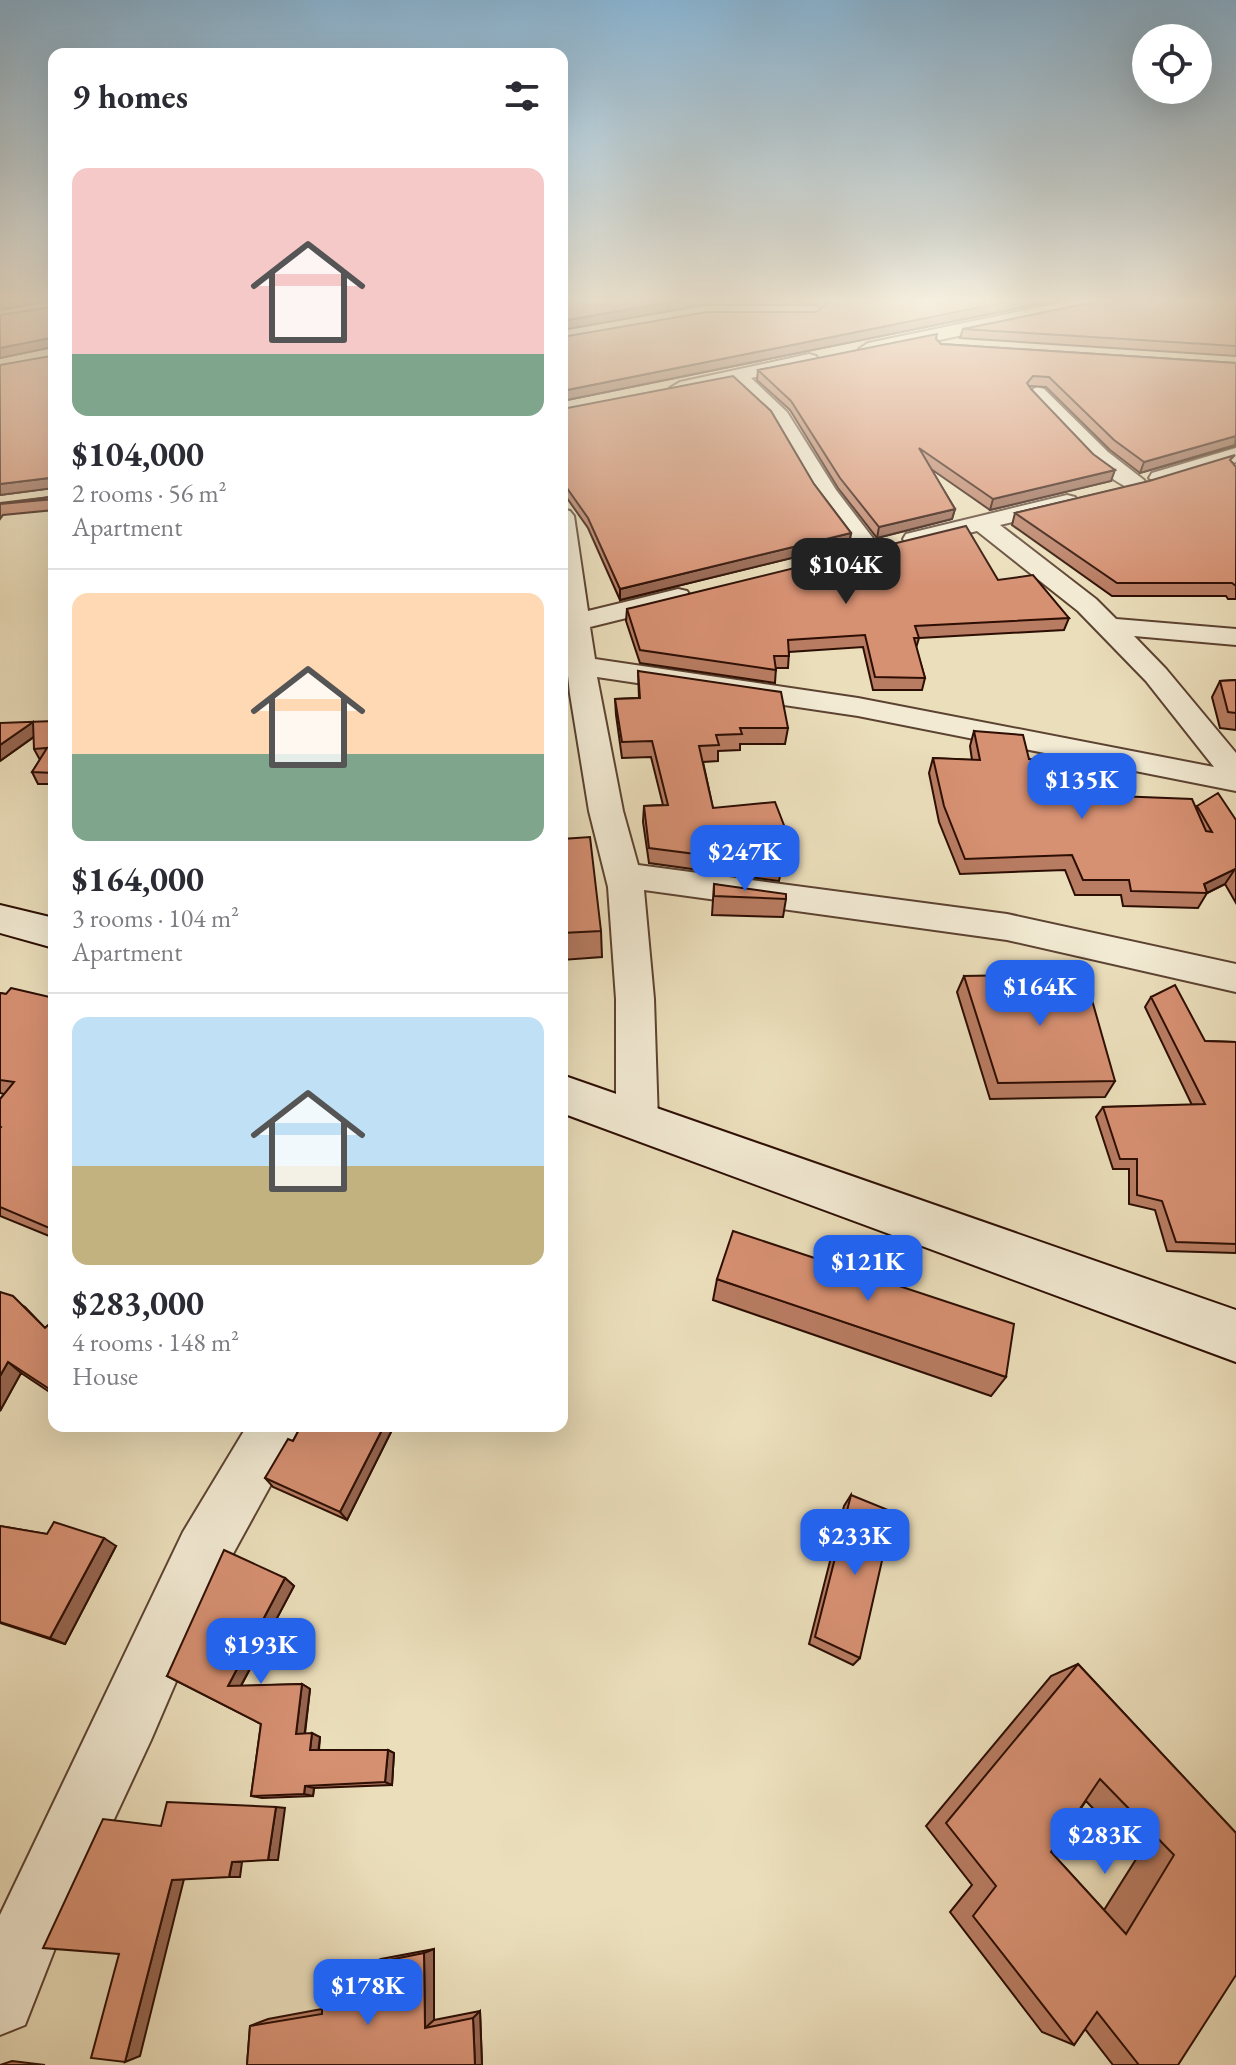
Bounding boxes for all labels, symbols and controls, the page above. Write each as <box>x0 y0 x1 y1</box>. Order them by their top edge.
map controls <box>1132 24 1212 104</box>
button: locate <box>1132 24 1212 104</box>
text: 9 homes <box>72 74 188 118</box>
icon: filters <box>500 74 544 118</box>
icon: home <box>236 220 380 364</box>
text: $104,000 <box>72 432 204 476</box>
text: 2 rooms · 56 m² <box>72 476 227 510</box>
text: Apartment <box>72 510 182 544</box>
pin: $104K <box>790 538 902 606</box>
text: $104K <box>809 547 883 581</box>
icon: home <box>236 645 380 789</box>
pin: $135K <box>1026 753 1138 821</box>
text: $135K <box>1045 762 1119 796</box>
pin: $247K <box>689 825 801 893</box>
text: $247K <box>708 834 782 868</box>
text: $164,000 <box>72 857 204 901</box>
text: 3 rooms · 104 m² <box>72 901 239 935</box>
text: Apartment <box>72 935 182 969</box>
pin: $164K <box>984 960 1096 1028</box>
text: $164K <box>1003 969 1077 1003</box>
icon: home <box>236 1069 380 1213</box>
pin: $121K <box>812 1235 924 1303</box>
text: $121K <box>831 1244 905 1278</box>
text: $283,000 <box>72 1281 204 1325</box>
text: 4 rooms · 148 m² <box>72 1325 239 1359</box>
text: House <box>72 1359 138 1393</box>
pin: $233K <box>799 1509 911 1577</box>
text: $233K <box>818 1518 892 1552</box>
pin: $193K <box>205 1618 317 1686</box>
text: $193K <box>224 1627 298 1661</box>
pin: $283K <box>1049 1808 1161 1876</box>
text: $283K <box>1068 1817 1142 1851</box>
pin: $178K <box>312 1959 424 2027</box>
text: $178K <box>331 1968 405 2002</box>

